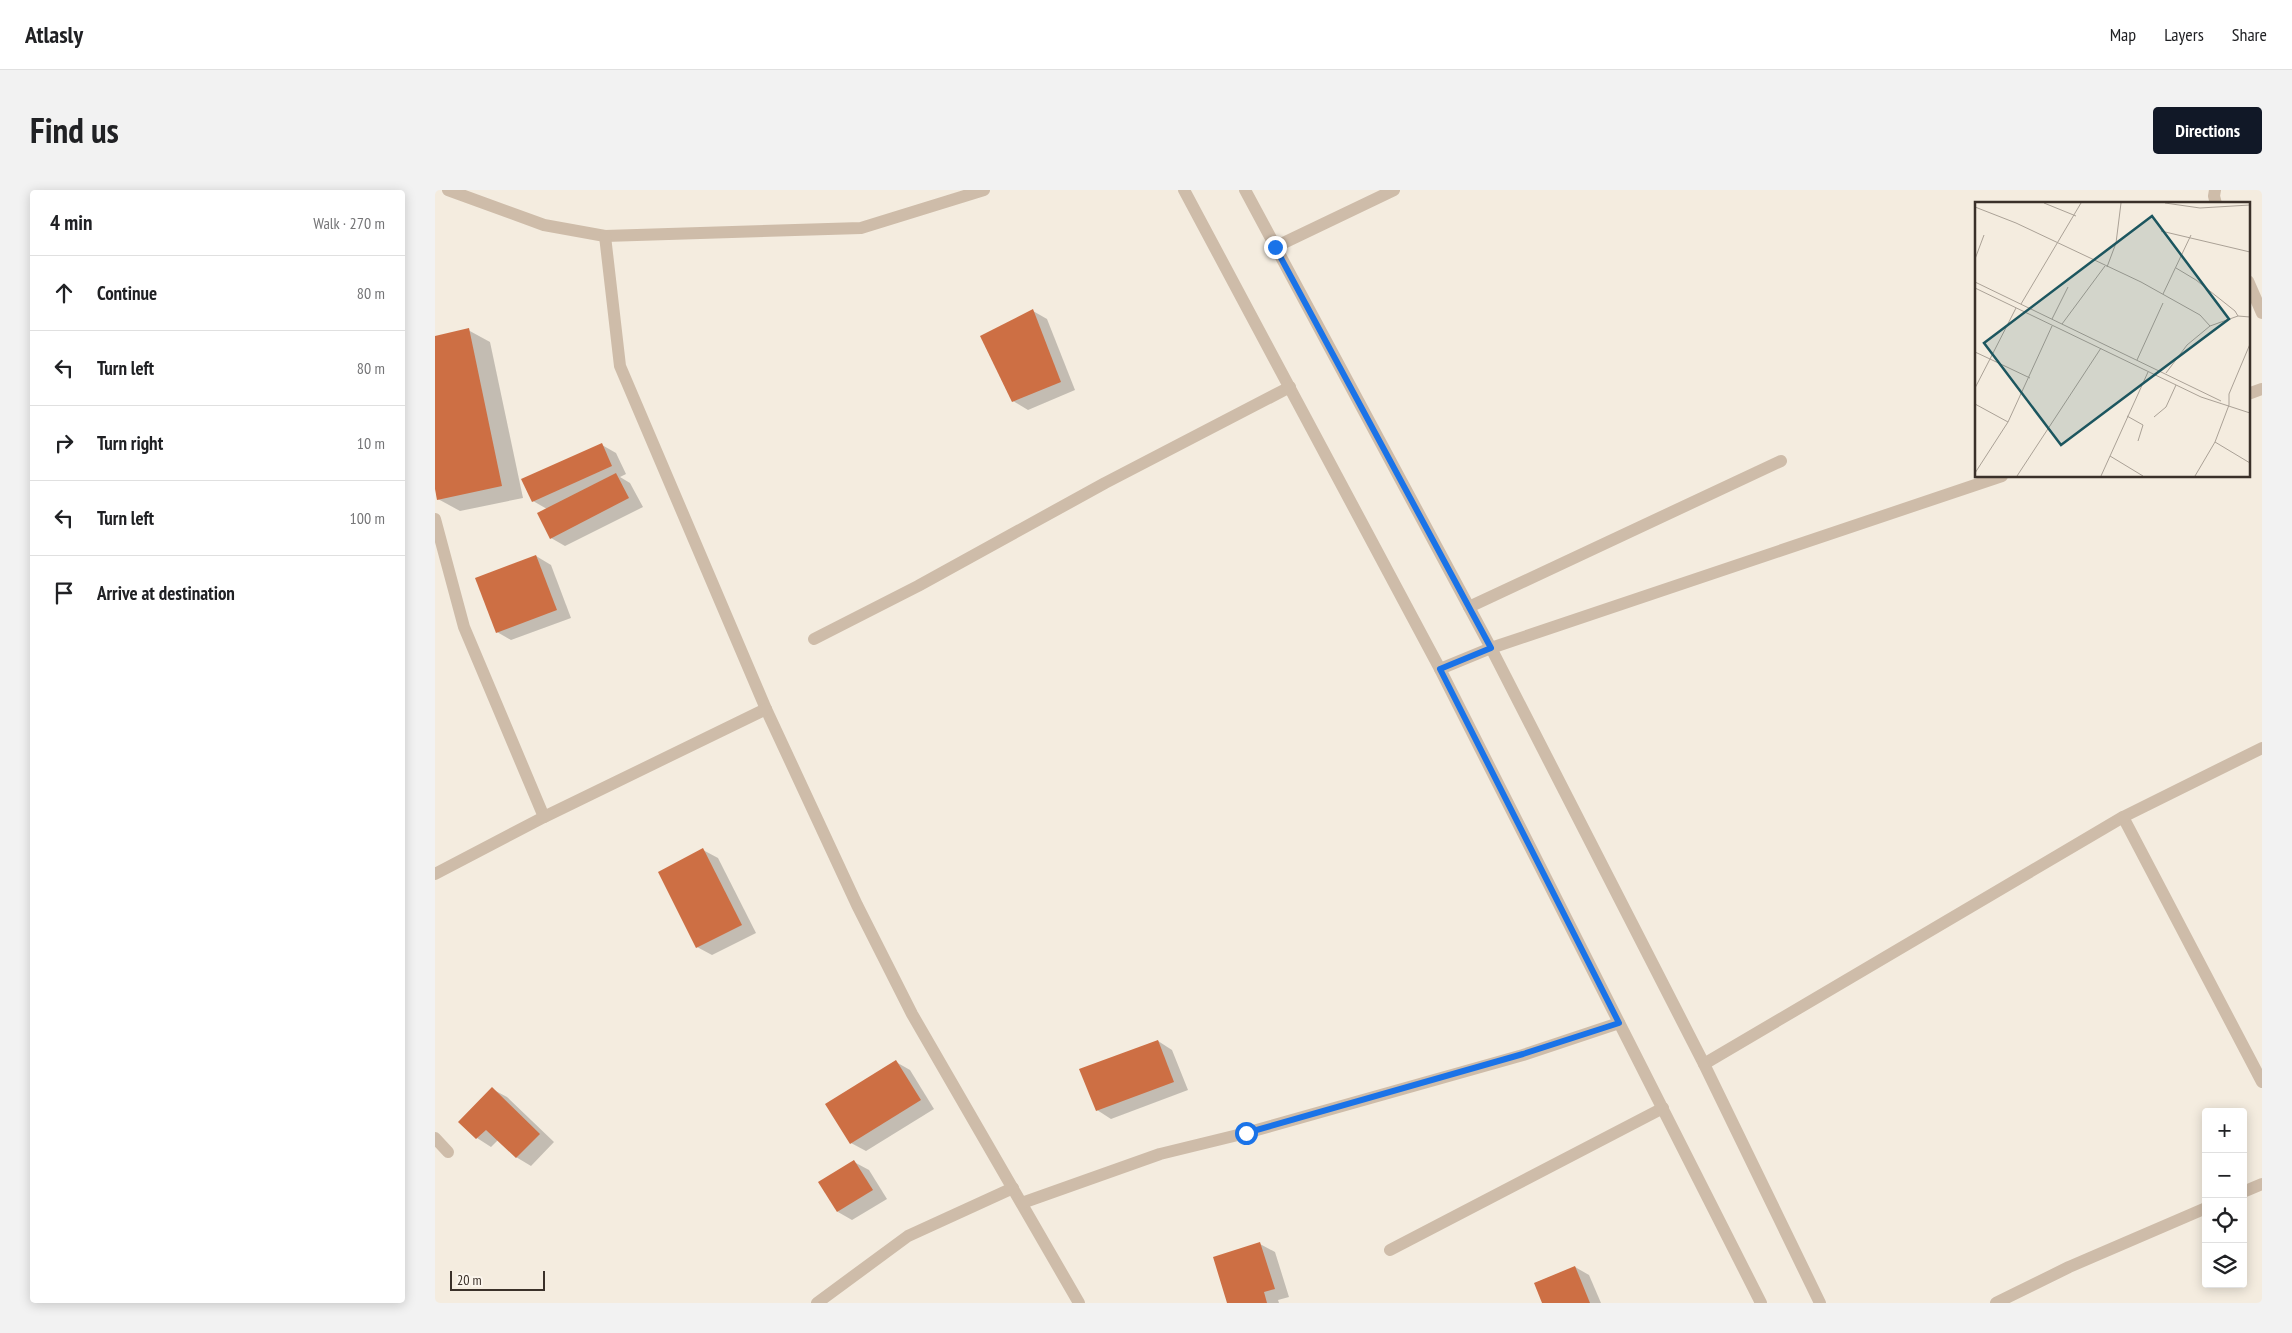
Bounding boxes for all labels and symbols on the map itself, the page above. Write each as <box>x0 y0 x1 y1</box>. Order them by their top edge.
inset map <box>1975 202 2249 478</box>
route end <box>1264 236 1287 259</box>
route start <box>1235 1122 1258 1145</box>
scale bar <box>450 1268 545 1291</box>

